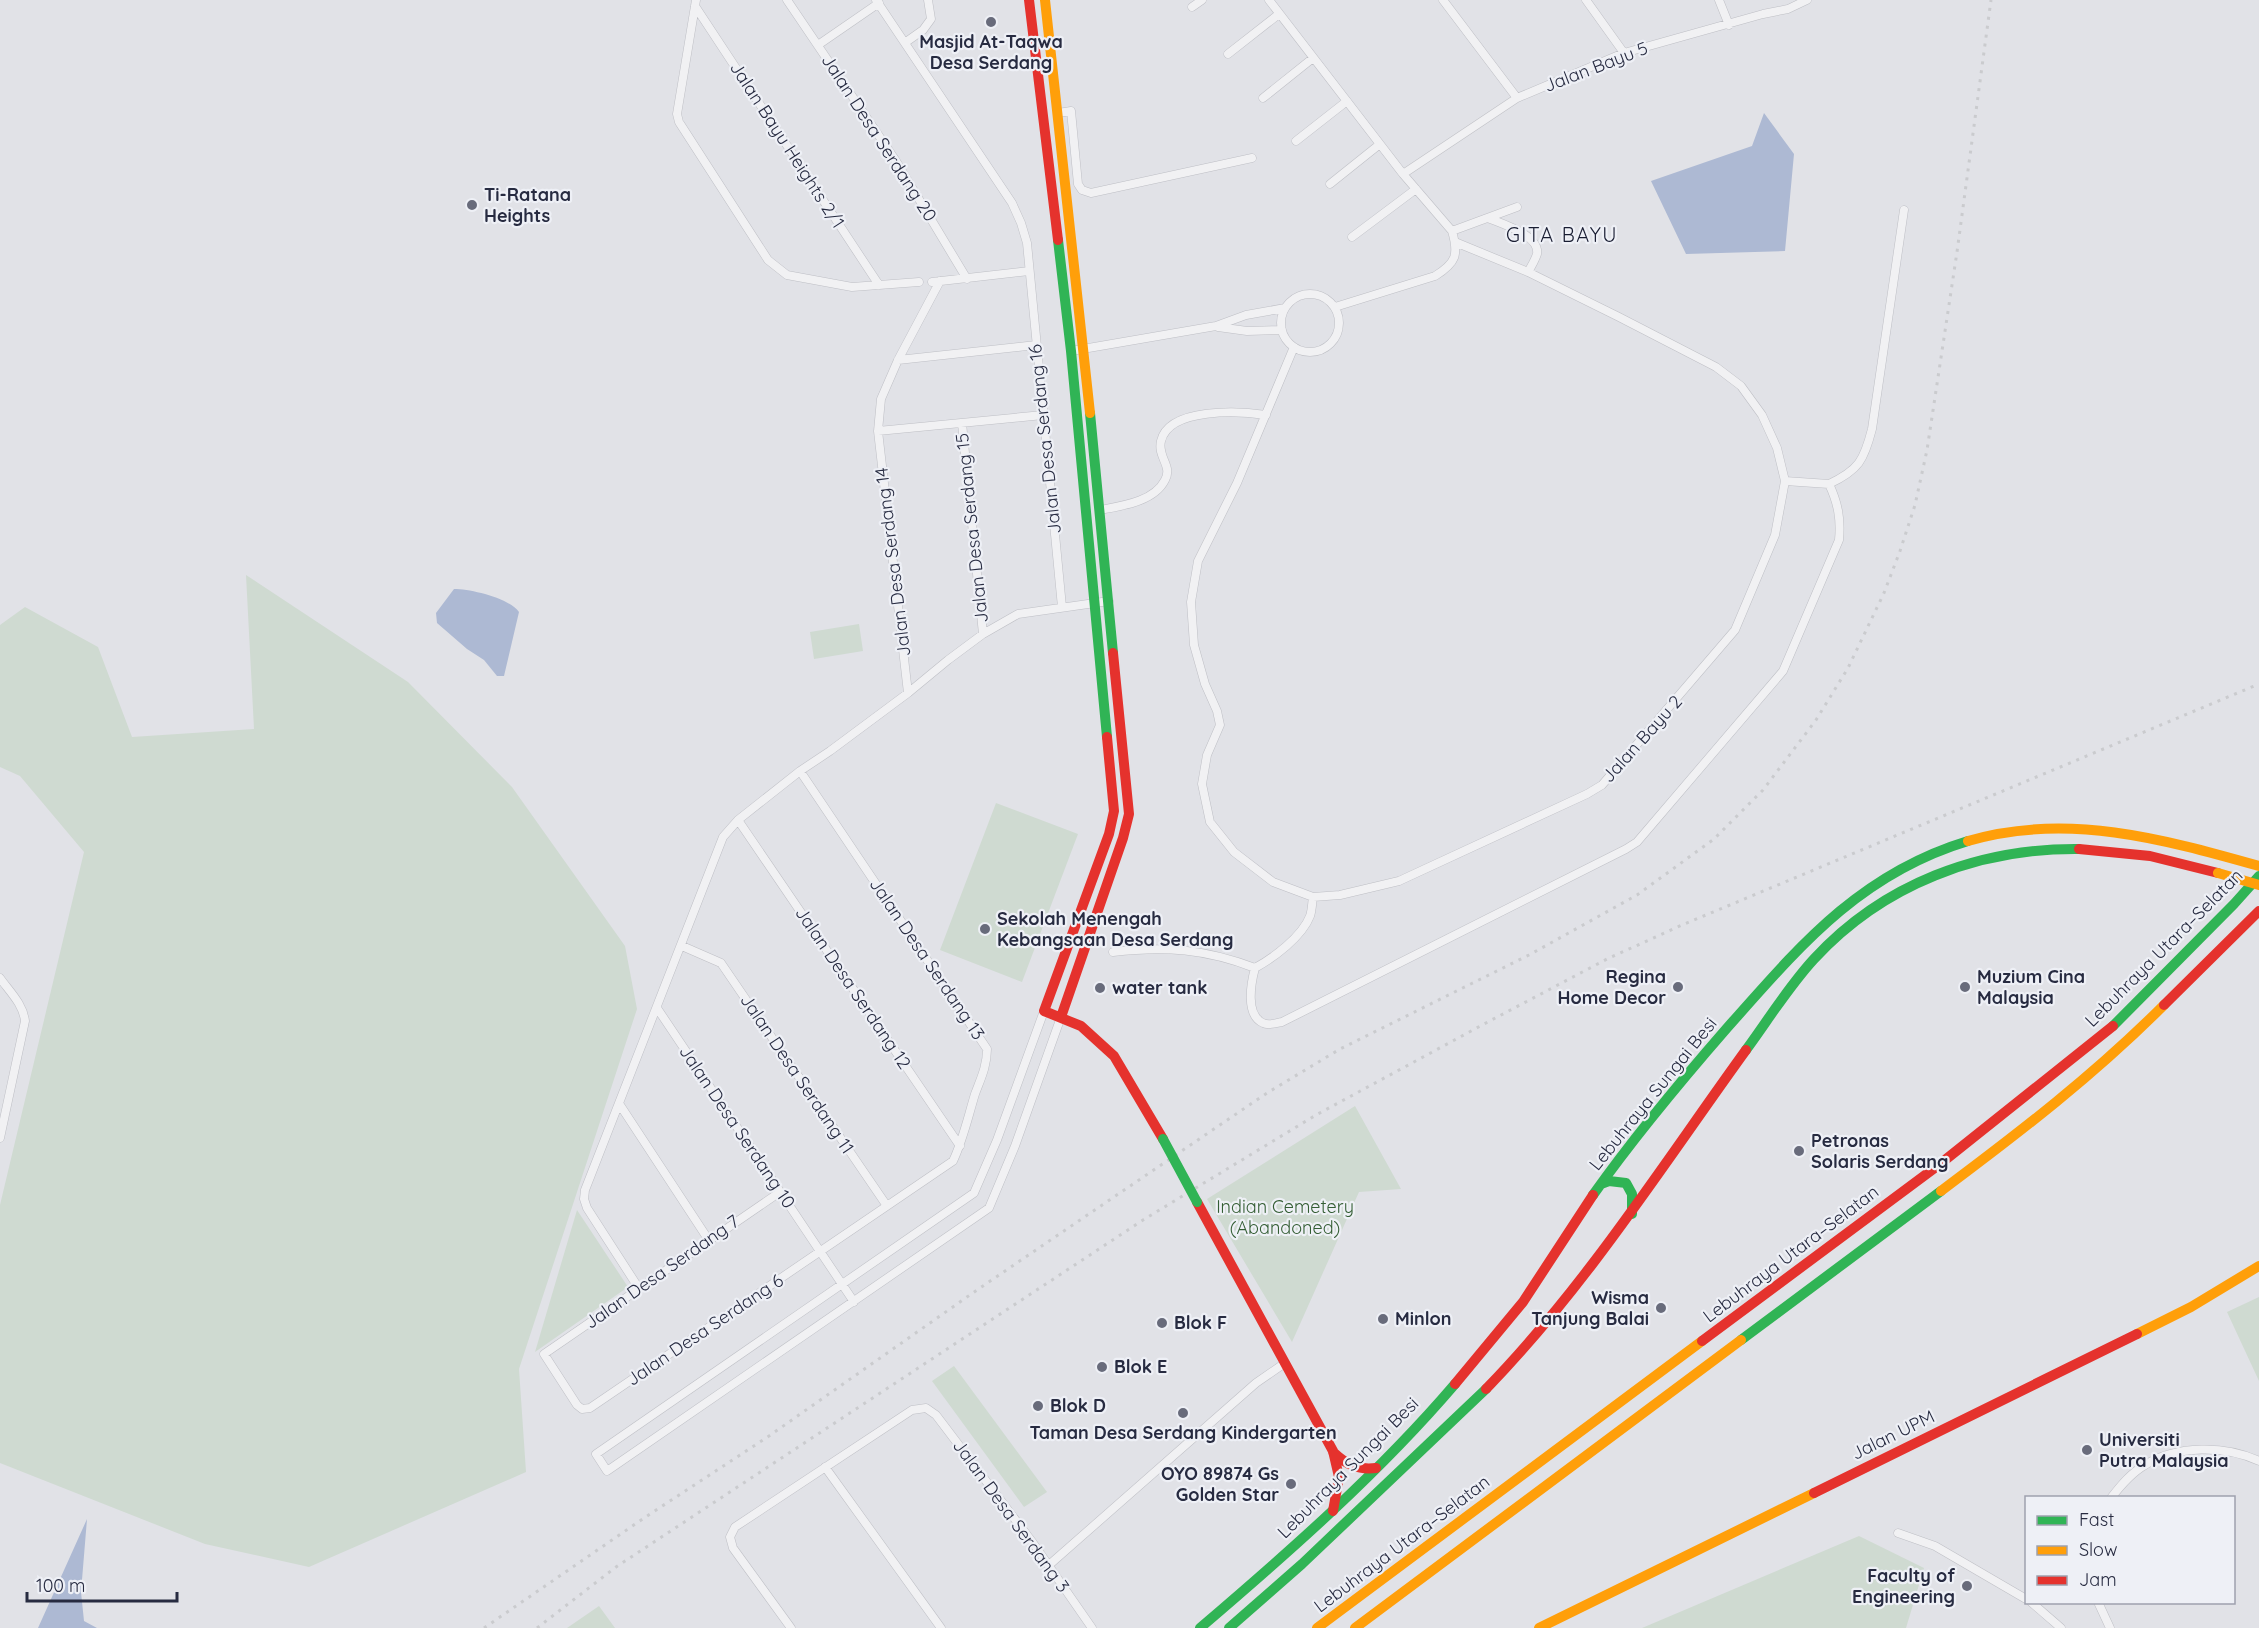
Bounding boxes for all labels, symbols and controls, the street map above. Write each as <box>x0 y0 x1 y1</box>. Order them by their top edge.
marker: Masjid At-Taqwa Desa Serdang <box>984 15 998 29</box>
place label: Masjid At-Taqwa Desa Serdang <box>919 30 1063 74</box>
street label: Jalan Bayu 5 <box>1541 36 1651 97</box>
street label: Jalan Desa Serdang 20 <box>817 50 942 226</box>
street label: Jalan Bayu Heights 2/1 <box>725 57 850 232</box>
place label: Ti-Ratana Heights <box>484 183 571 227</box>
marker: Ti-Ratana Heights <box>465 198 479 212</box>
district label: GITA BAYU <box>1506 222 1618 247</box>
street label: Jalan Desa Serdang 16 <box>1023 343 1066 535</box>
street label: Jalan Desa Serdang 15 <box>950 432 993 624</box>
street label: Jalan Desa Serdang 14 <box>869 466 916 658</box>
street label: Jalan Bayu 2 <box>1596 690 1687 787</box>
street label: Lebuhraya Utara–Selatan <box>2080 864 2248 1032</box>
street label: Jalan Desa Serdang 13 <box>865 873 990 1044</box>
street label: Jalan Desa Serdang 12 <box>790 902 916 1073</box>
place label: Sekolah Menengah Kebangsaan Desa Serdang <box>997 907 1233 951</box>
marker: Sekolah Menengah Kebangsaan Desa Serdang <box>978 922 992 936</box>
place label: Regina Home Decor <box>1558 965 1666 1009</box>
place label: Muzium Cina Malaysia <box>1977 965 2085 1009</box>
place label: water tank <box>1112 976 1208 999</box>
marker: Regina Home Decor <box>1671 980 1685 994</box>
marker: Muzium Cina Malaysia <box>1958 980 1972 994</box>
marker: water tank <box>1093 981 1107 995</box>
street label: Jalan Desa Serdang 11 <box>735 989 859 1158</box>
street label: Lebuhraya Sungai Besi <box>1584 1012 1722 1175</box>
street label: Jalan Desa Serdang 10 <box>674 1041 801 1213</box>
place label: Petronas Solaris Serdang <box>1811 1129 1949 1173</box>
marker: Petronas Solaris Serdang <box>1792 1144 1806 1158</box>
street label: Lebuhraya Utara–Selatan <box>1698 1180 1883 1327</box>
park label: Indian Cemetery (Abandoned) <box>1216 1195 1354 1239</box>
street label: Jalan Desa Serdang 7 <box>580 1209 744 1334</box>
street label: Jalan Desa Serdang 6 <box>622 1268 788 1391</box>
place label: Wisma Tanjung Balai <box>1531 1286 1649 1330</box>
marker: Wisma Tanjung Balai <box>1654 1301 1668 1315</box>
place label: Minlon <box>1395 1307 1451 1330</box>
place label: Blok F <box>1174 1311 1227 1334</box>
marker: Minlon <box>1376 1312 1390 1326</box>
marker: Blok F <box>1155 1316 1169 1330</box>
place label: Blok E <box>1114 1355 1167 1378</box>
marker: Blok E <box>1095 1360 1109 1374</box>
street label: Lebuhraya Sungai Besi <box>1272 1392 1423 1543</box>
place label: Blok D <box>1050 1394 1106 1417</box>
marker: Blok D <box>1031 1399 1045 1413</box>
street label: Jalan UPM <box>1847 1404 1938 1465</box>
marker: Taman Desa Serdang Kindergarten <box>1176 1406 1190 1420</box>
place label: Taman Desa Serdang Kindergarten <box>1029 1421 1337 1444</box>
place label: Universiti Putra Malaysia <box>2099 1428 2228 1472</box>
street label: Jalan Desa Serdang 3 <box>948 1435 1075 1597</box>
marker: Universiti Putra Malaysia <box>2080 1443 2094 1457</box>
place label: OYO 89874 Gs Golden Star <box>1161 1462 1279 1506</box>
street label: Lebuhraya Utara–Selatan <box>1309 1470 1494 1617</box>
marker: OYO 89874 Gs Golden Star <box>1284 1477 1298 1491</box>
legend <box>2025 1496 2235 1604</box>
text: Fast <box>2079 1508 2114 1531</box>
text: Slow <box>2079 1538 2117 1561</box>
place label: Faculty of Engineering <box>1852 1564 1955 1608</box>
scale bar <box>27 1565 177 1603</box>
text: Jam <box>2079 1568 2117 1591</box>
text: 100 m <box>36 1574 85 1597</box>
marker: Faculty of Engineering <box>1960 1579 1974 1593</box>

